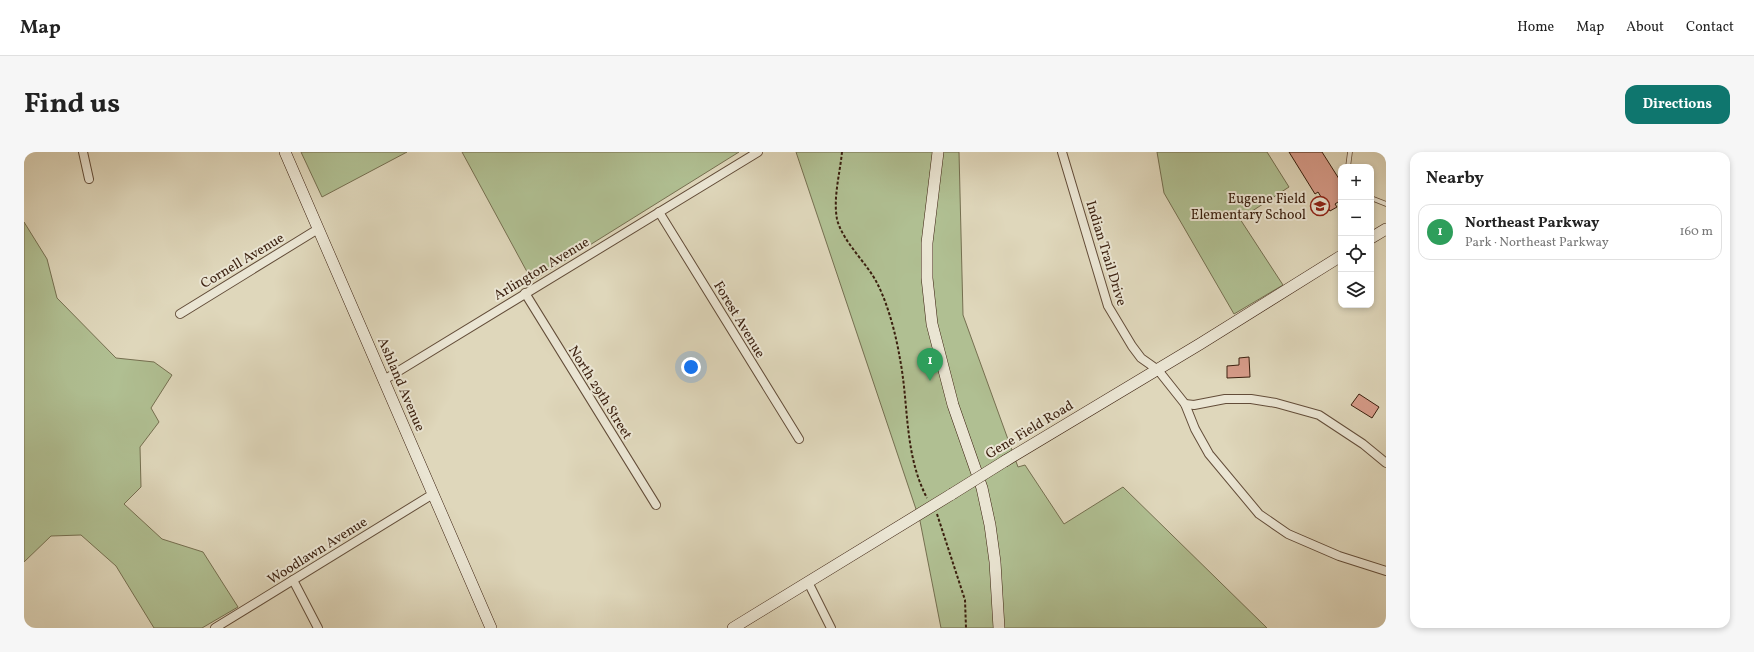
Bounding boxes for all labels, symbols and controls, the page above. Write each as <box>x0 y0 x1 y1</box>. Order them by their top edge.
text: Map <box>20 15 61 41</box>
text: Home <box>1517 18 1554 37</box>
text: Map <box>1576 18 1604 37</box>
text: About <box>1626 18 1664 37</box>
text: Contact <box>1686 18 1734 37</box>
text: Find us <box>24 85 120 124</box>
button: Directions <box>1625 85 1730 124</box>
map controls <box>1338 164 1374 308</box>
button: + <box>1338 164 1374 200</box>
text: Nearby <box>1426 167 1484 190</box>
place label: Eugene Field Elementary School <box>1191 190 1306 225</box>
school or university icon: Eugene Field Elementary School <box>1309 195 1331 217</box>
street label: Indian Trail Drive <box>1081 199 1131 309</box>
button: − <box>1338 200 1374 236</box>
text: Northeast Parkway <box>1465 213 1600 234</box>
text: 1 <box>1437 223 1443 241</box>
text: 160 m <box>1679 223 1713 241</box>
street label: Cornell Avenue <box>197 229 288 294</box>
street label: Arlington Avenue <box>490 233 594 305</box>
text: Park · Northeast Parkway <box>1465 234 1609 252</box>
button: locate <box>1338 236 1374 272</box>
button: layers <box>1338 272 1374 308</box>
street label: Forest Avenue <box>708 278 769 362</box>
street label: Ashland Avenue <box>372 335 429 435</box>
street label: North 29th Street <box>563 342 636 443</box>
pin: 1 <box>917 348 943 381</box>
your location <box>681 357 701 377</box>
street label: Gene Field Road <box>982 396 1077 464</box>
street label: Woodlawn Avenue <box>264 513 372 590</box>

